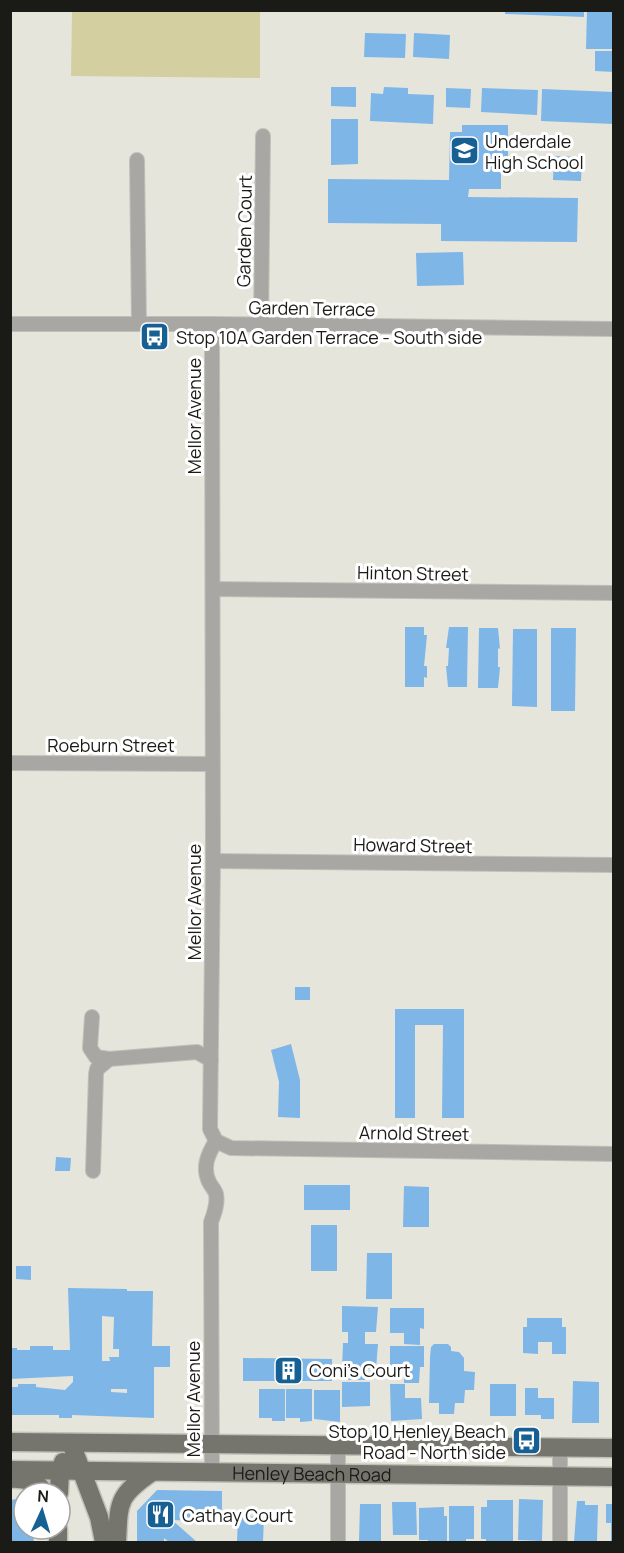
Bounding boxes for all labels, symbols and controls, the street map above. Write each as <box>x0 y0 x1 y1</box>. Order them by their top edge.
place label: Underdale High School <box>485 129 584 174</box>
school or university icon: Underdale High School <box>448 135 480 167</box>
street label: Garden Court <box>231 175 257 287</box>
street label: Garden Terrace <box>248 295 376 321</box>
bus stop icon: Stop 10A Garden Terrace - South side <box>139 321 171 353</box>
place label: Stop 10A Garden Terrace - South side <box>176 325 482 349</box>
street label: Mellor Avenue <box>182 358 206 474</box>
street label: Hinton Street <box>357 560 469 586</box>
street label: Roeburn Street <box>47 733 175 757</box>
street label: Howard Street <box>353 832 473 858</box>
street label: Mellor Avenue <box>182 844 206 960</box>
street label: Arnold Street <box>359 1120 469 1146</box>
street label: Mellor Avenue <box>181 1341 205 1457</box>
building icon: Coni's Court <box>272 1354 304 1386</box>
place label: Coni's Court <box>309 1358 410 1382</box>
place label: Stop 10 Henley Beach Road - North side <box>329 1419 506 1464</box>
bus stop icon: Stop 10 Henley Beach Road - North side <box>511 1425 543 1457</box>
street label: Henley Beach Road <box>232 1461 392 1486</box>
north arrow <box>12 1481 72 1541</box>
text: N <box>37 1485 50 1507</box>
restaurant icon: Cathay Court <box>145 1499 177 1531</box>
place label: Cathay Court <box>182 1503 293 1527</box>

